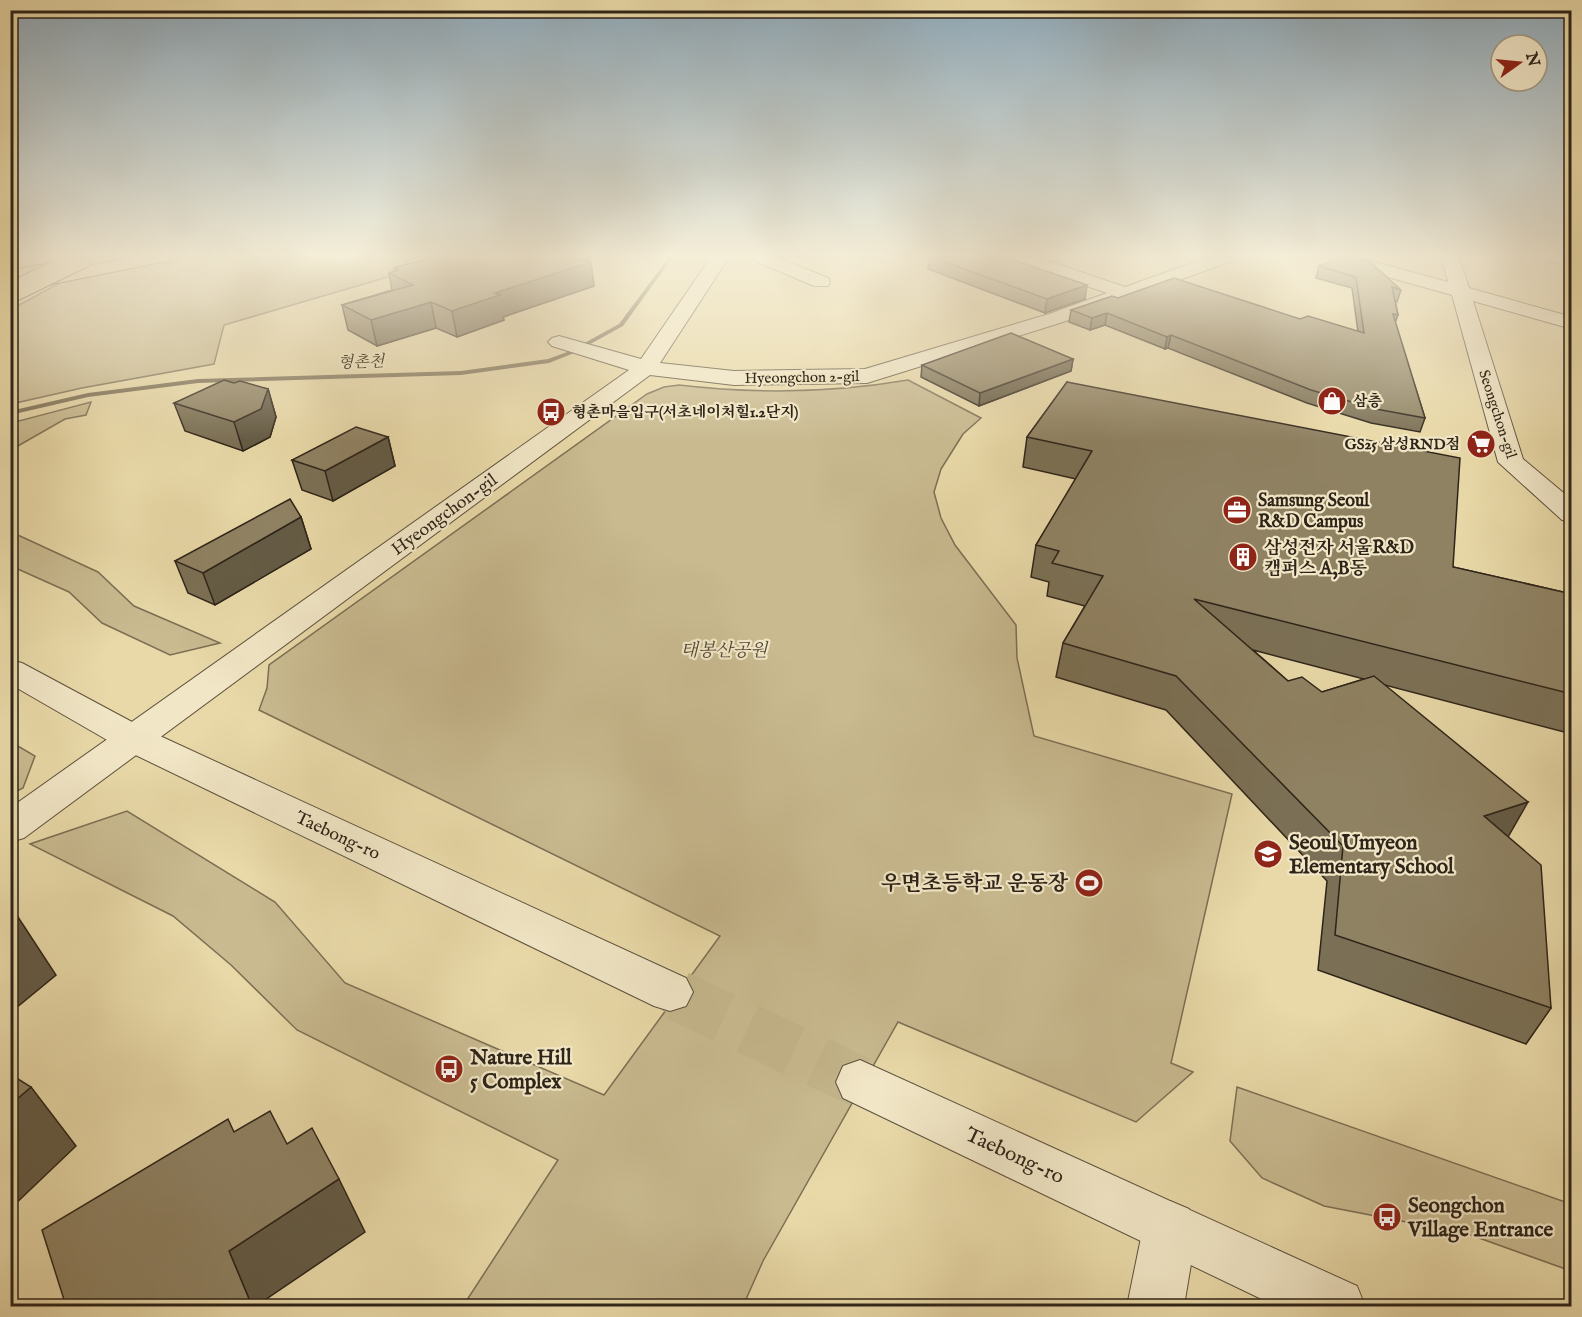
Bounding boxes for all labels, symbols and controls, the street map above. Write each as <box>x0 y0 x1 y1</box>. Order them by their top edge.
north arrow <box>1489 33 1549 93</box>
text: N <box>1520 49 1543 69</box>
water label: 형촌천 <box>338 352 386 374</box>
street label: Hyeongchon 2-gil <box>744 367 860 388</box>
street label: Seongchon-gil <box>1474 367 1521 462</box>
shop icon: 삼층 <box>1316 385 1348 417</box>
place label: 삼층 <box>1353 392 1382 411</box>
bus stop icon: 형촌마을입구(서초네이처힐1.2단지) <box>535 396 567 428</box>
place label: 형촌마을입구(서초네이처힐1.2단지) <box>572 403 799 422</box>
supermarket icon: GS25 삼성RND점 <box>1465 428 1497 460</box>
place label: GS25 삼성RND점 <box>1345 435 1460 454</box>
street label: Hyeongchon-gil <box>387 469 502 561</box>
place label: Samsung Seoul R&D Campus <box>1258 490 1370 534</box>
office icon: Samsung Seoul R&D Campus <box>1221 494 1253 526</box>
place label: 삼성전자 서울R&D 캠퍼스 A,B동 <box>1264 537 1414 581</box>
building icon: 삼성전자 서울R&D 캠퍼스 A,B동 <box>1227 541 1259 573</box>
park label: 태봉산공원 <box>681 640 769 663</box>
street label: Taebong-ro <box>291 807 384 866</box>
place label: Seoul Umyeon Elementary School <box>1289 830 1455 881</box>
school or university icon: Seoul Umyeon Elementary School <box>1252 838 1284 870</box>
sports icon: 우면초등학교 운동장 <box>1073 867 1105 899</box>
place label: 우면초등학교 운동장 <box>881 871 1069 898</box>
place label: Nature Hill 5 Complex <box>469 1045 573 1096</box>
bus stop icon: Nature Hill 5 Complex <box>433 1053 465 1085</box>
street label: Taebong-ro <box>961 1122 1068 1191</box>
place label: Seongchon Village Entrance <box>1407 1193 1553 1244</box>
bus stop icon: Seongchon Village Entrance <box>1371 1201 1403 1233</box>

